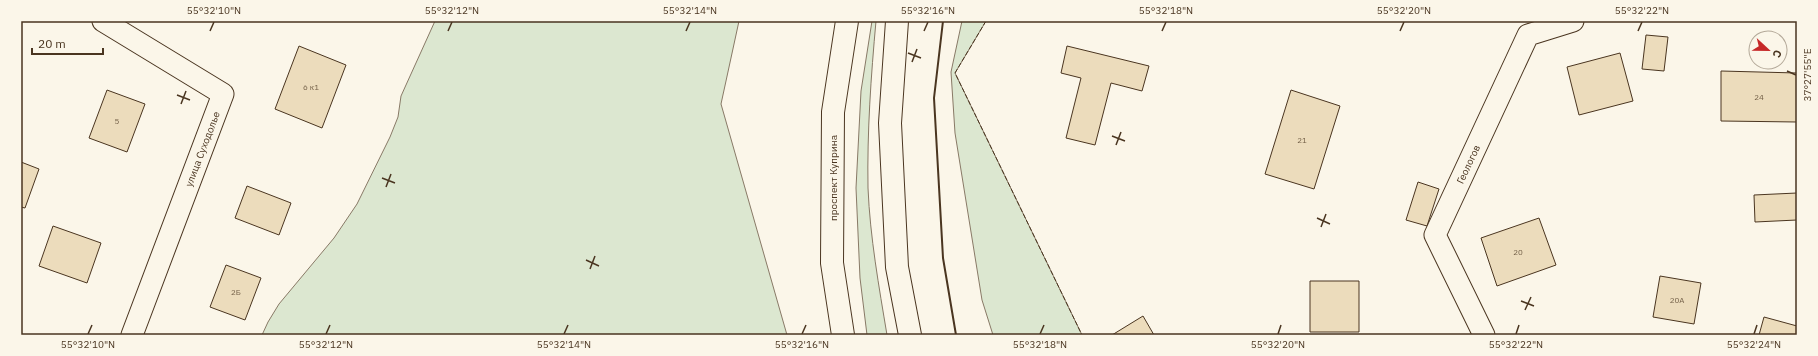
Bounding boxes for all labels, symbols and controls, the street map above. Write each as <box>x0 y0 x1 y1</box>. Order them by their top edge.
text: 55°32'10"N <box>187 4 241 17</box>
text: 55°32'12"N <box>425 4 479 17</box>
text: 55°32'14"N <box>663 4 717 17</box>
text: 55°32'16"N <box>901 4 955 17</box>
text: 55°32'18"N <box>1139 4 1193 17</box>
text: 55°32'20"N <box>1377 4 1431 17</box>
text: 55°32'22"N <box>1615 4 1669 17</box>
scale bar <box>32 30 103 56</box>
north arrow <box>1748 30 1788 70</box>
text: 20 m <box>38 36 66 51</box>
text: С <box>1769 48 1785 60</box>
text: 37°27'55"E <box>1801 48 1814 102</box>
house number: 6 к1 <box>303 82 319 92</box>
house number: 24 <box>1754 92 1764 102</box>
street label: улица Суходолье <box>182 109 223 189</box>
house number: 5 <box>115 116 120 126</box>
street label: проспект Куприна <box>827 134 840 221</box>
house number: 21 <box>1297 135 1307 145</box>
street label: Геологов <box>1454 143 1483 186</box>
house number: 20 <box>1513 247 1523 257</box>
house number: 2Б <box>231 287 241 297</box>
house number: 20А <box>1670 295 1684 305</box>
text: 55°32'10"N <box>61 338 115 351</box>
text: 55°32'12"N <box>299 338 353 351</box>
text: 55°32'14"N <box>537 338 591 351</box>
text: 55°32'16"N <box>775 338 829 351</box>
text: 55°32'18"N <box>1013 338 1067 351</box>
text: 55°32'20"N <box>1251 338 1305 351</box>
text: 55°32'22"N <box>1489 338 1543 351</box>
text: 55°32'24"N <box>1727 338 1781 351</box>

